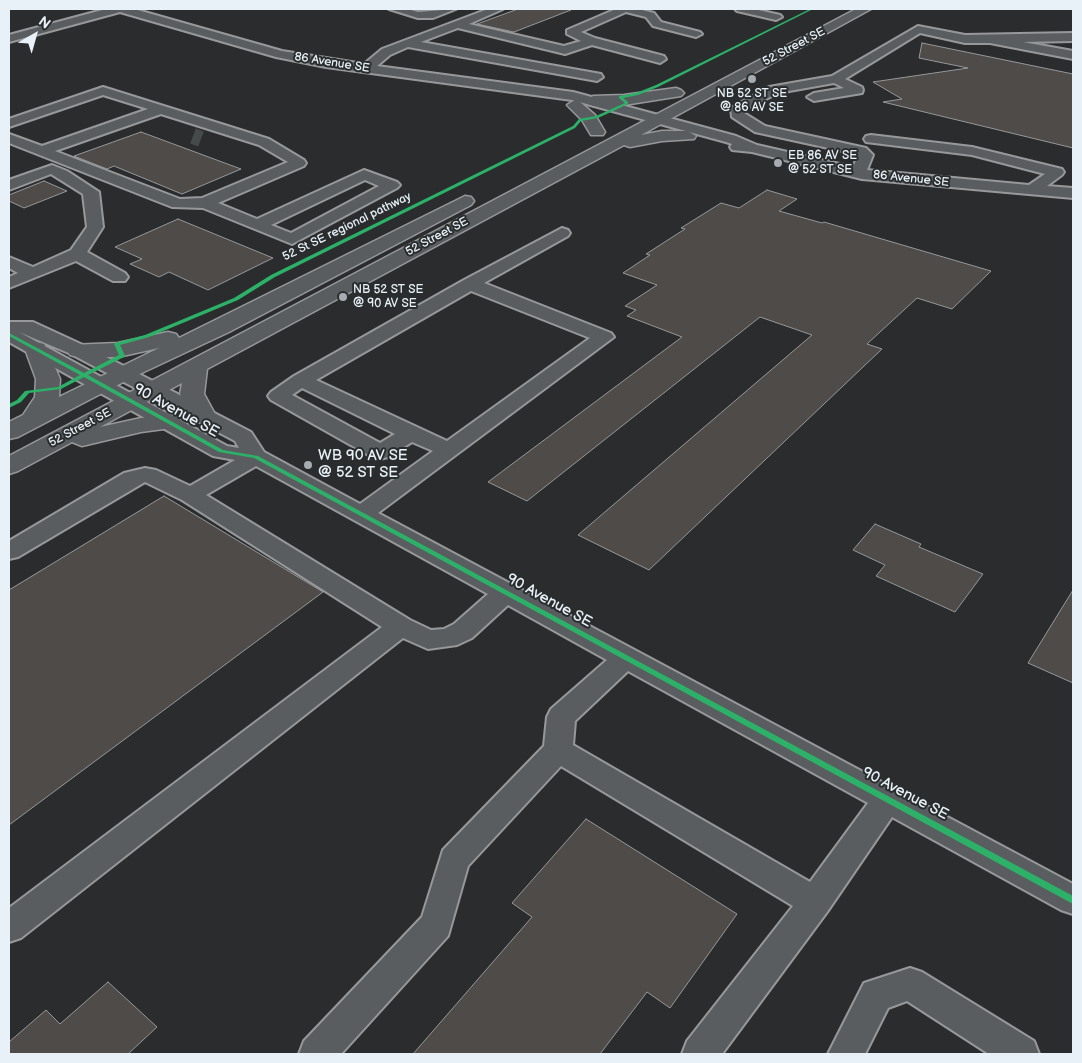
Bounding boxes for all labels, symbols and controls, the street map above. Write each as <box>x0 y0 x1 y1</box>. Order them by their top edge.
north arrow <box>10 10 60 60</box>
text: N <box>35 13 54 33</box>
street label: 52 Street SE <box>760 25 828 69</box>
street label: 86 Avenue SE <box>293 50 371 76</box>
marker: NB 52 ST SE @ 86 AV SE <box>746 73 758 85</box>
place label: NB 52 ST SE @ 86 AV SE <box>717 87 787 115</box>
place label: EB 86 AV SE @ 52 ST SE <box>788 149 857 177</box>
marker: EB 86 AV SE @ 52 ST SE <box>772 157 784 169</box>
street label: 86 Avenue SE <box>872 168 950 190</box>
street label: 52 St SE regional pathway <box>280 190 414 264</box>
street label: 52 Street SE <box>403 215 471 259</box>
place label: NB 52 ST SE @ 90 AV SE <box>353 283 423 311</box>
marker: NB 52 ST SE @ 90 AV SE <box>337 291 349 303</box>
street label: 90 Avenue SE <box>130 380 222 442</box>
street label: 52 Street SE <box>46 406 114 450</box>
place label: WB 90 AV SE @ 52 ST SE <box>318 447 408 482</box>
marker: WB 90 AV SE @ 52 ST SE <box>302 459 314 471</box>
street label: 90 Avenue SE <box>503 570 595 632</box>
street label: 90 Avenue SE <box>859 764 951 824</box>

